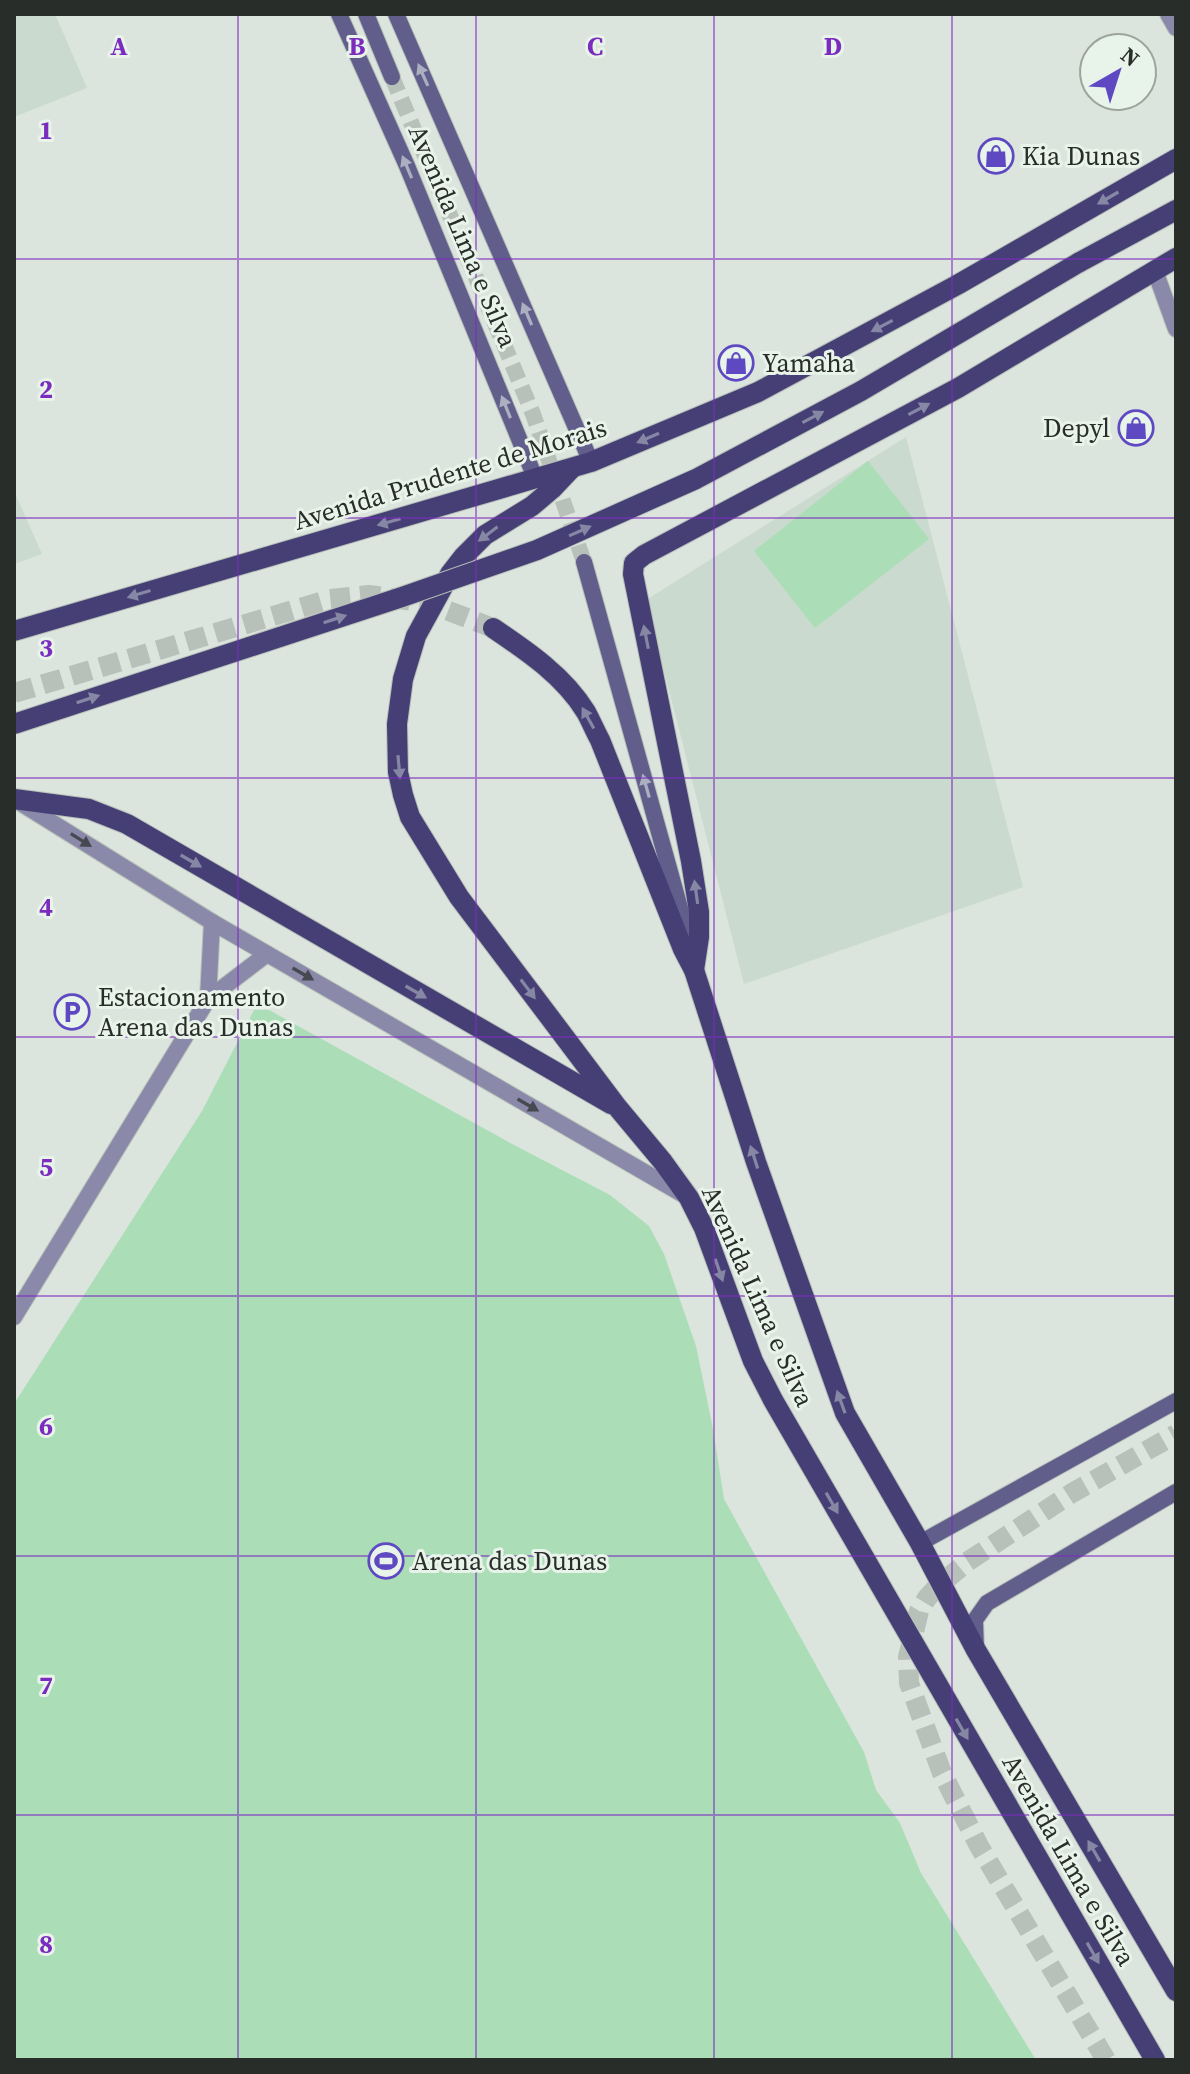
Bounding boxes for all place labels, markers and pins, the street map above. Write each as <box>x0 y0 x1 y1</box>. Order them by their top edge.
shop icon: Kia Dunas <box>977 137 1015 175</box>
place label: Kia Dunas <box>1022 138 1140 174</box>
shop icon: Yamaha <box>717 344 755 382</box>
place label: Yamaha <box>762 345 856 381</box>
shop icon: Depyl <box>1117 409 1155 447</box>
place label: Depyl <box>1043 410 1110 446</box>
place label: Estacionamento Arena das Dunas <box>98 979 293 1045</box>
parking icon: Estacionamento Arena das Dunas <box>53 993 91 1031</box>
sports icon: Arena das Dunas <box>367 1542 405 1580</box>
place label: Arena das Dunas <box>412 1543 607 1579</box>

